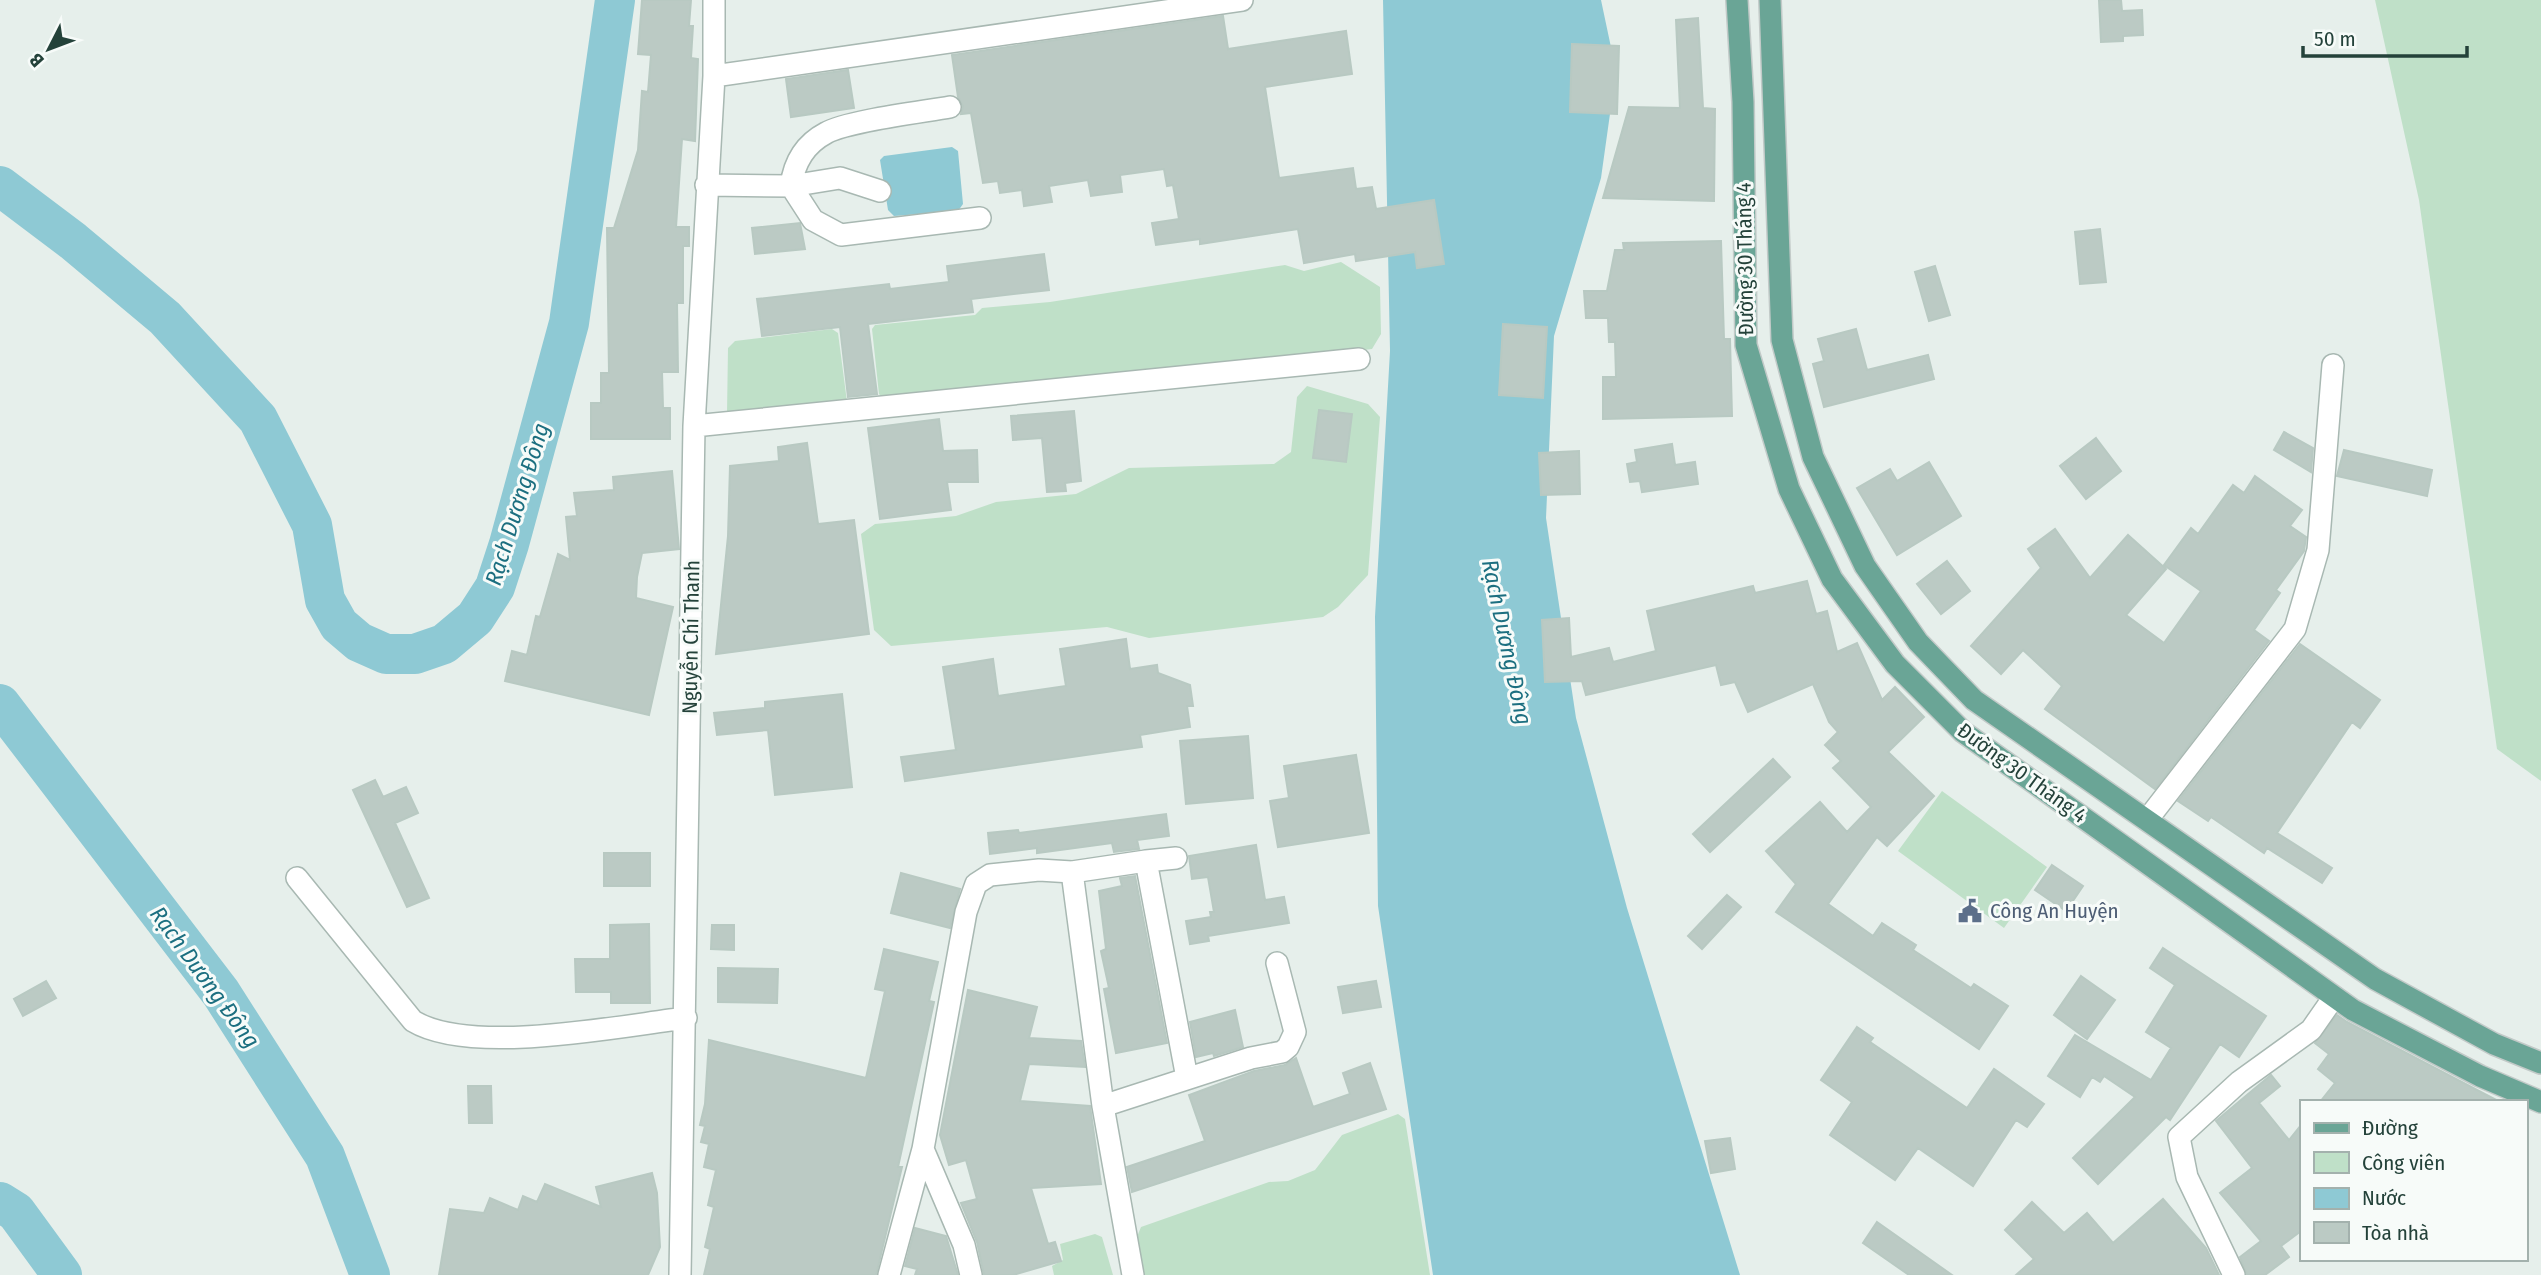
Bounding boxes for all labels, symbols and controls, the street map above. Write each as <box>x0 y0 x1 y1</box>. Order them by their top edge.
north arrow <box>14 14 84 84</box>
scale bar <box>2303 14 2468 58</box>
text: 50 m <box>2314 26 2356 52</box>
text: B <box>24 48 49 72</box>
street label: Đường 30 Tháng 4 <box>1731 182 1759 336</box>
water label: Rạch Dương Đông <box>479 419 555 589</box>
water label: Rạch Dương Đông <box>1476 557 1538 727</box>
street label: Nguyễn Chí Thanh <box>677 560 705 714</box>
street label: Đường 30 Tháng 4 <box>1952 717 2092 829</box>
public building icon: Công An Huyện <box>1956 897 1984 925</box>
place label: Công An Huyện <box>1990 898 2119 924</box>
water label: Rạch Dương Đông <box>144 901 266 1053</box>
legend <box>2300 1100 2527 1261</box>
text: Đường <box>2362 1115 2418 1141</box>
text: Công viên <box>2362 1150 2445 1176</box>
text: Nước <box>2362 1185 2406 1211</box>
text: Tòa nhà <box>2362 1220 2429 1246</box>

